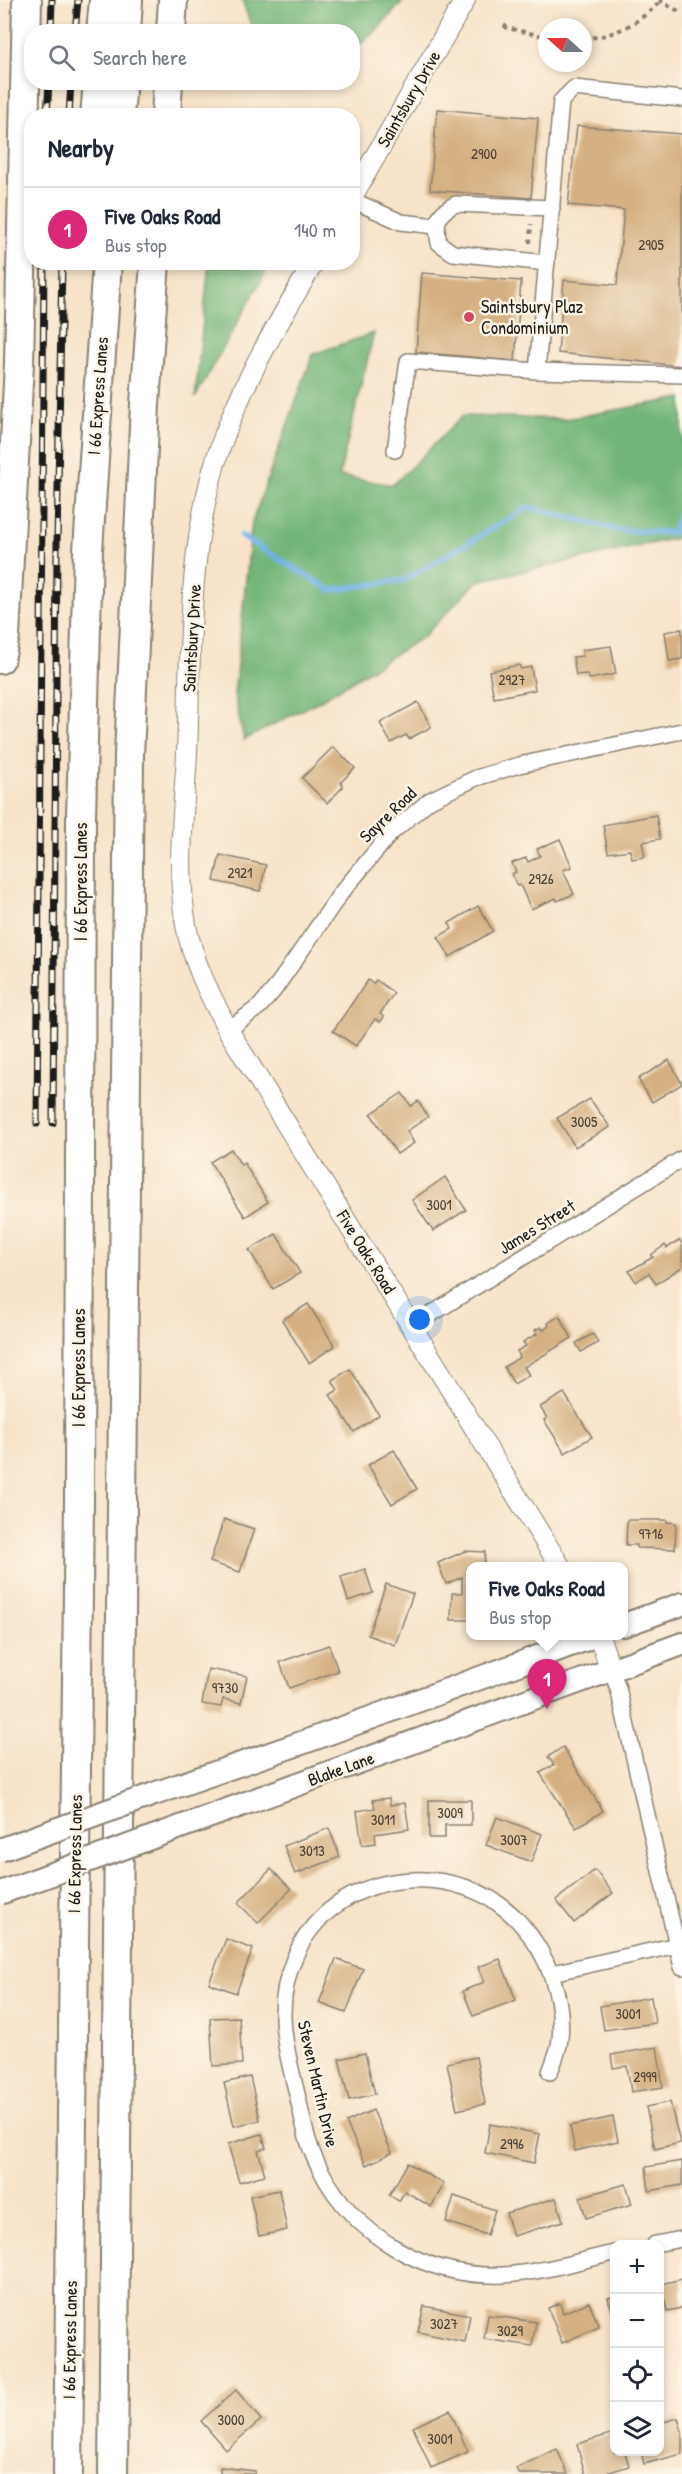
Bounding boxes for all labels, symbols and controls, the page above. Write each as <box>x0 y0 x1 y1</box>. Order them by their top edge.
north arrow <box>538 18 592 72</box>
search box <box>24 24 360 90</box>
icon: search <box>45 41 78 74</box>
text: Search here <box>93 42 187 72</box>
street label: Saintsbury Drive <box>371 46 446 152</box>
text: Nearby <box>48 130 114 165</box>
house number: 2900 <box>471 143 497 164</box>
text: Five Oaks Road <box>105 201 220 231</box>
text: 1 <box>64 216 71 243</box>
text: 140 m <box>294 216 336 243</box>
text: Bus stop <box>105 231 167 258</box>
house number: 2905 <box>638 234 664 255</box>
place label: Saintsbury Plaz Condominium <box>481 294 583 340</box>
marker: Saintsbury Plaz Condominium <box>462 310 476 324</box>
street label: I 66 Express Lanes <box>81 336 114 456</box>
street label: Saintsbury Drive <box>176 583 207 692</box>
house number: 2927 <box>499 669 525 690</box>
street label: Sayre Road <box>354 781 422 848</box>
street label: I 66 Express Lanes <box>68 823 93 941</box>
house number: 2921 <box>228 862 253 883</box>
house number: 2926 <box>528 868 554 889</box>
house number: 3005 <box>571 1111 598 1132</box>
street label: James Street <box>494 1193 581 1260</box>
house number: 3001 <box>426 1194 452 1215</box>
street label: Five Oaks Road <box>330 1204 402 1298</box>
your location <box>405 1305 434 1334</box>
street label: I 66 Express Lanes <box>66 1309 91 1427</box>
house number: 9716 <box>639 1523 663 1544</box>
popup <box>466 1562 628 1640</box>
text: Five Oaks Road <box>489 1573 605 1603</box>
text: Bus stop <box>489 1603 551 1630</box>
pin: 1 <box>528 1660 566 1709</box>
house number: 9730 <box>212 1677 238 1698</box>
street label: Blake Lane <box>304 1745 377 1792</box>
street label: I 66 Express Lanes <box>61 1794 88 1914</box>
house number: 3009 <box>437 1802 463 1823</box>
house number: 3011 <box>371 1809 395 1830</box>
house number: 3007 <box>500 1829 528 1850</box>
house number: 3013 <box>299 1840 325 1861</box>
house number: 3001 <box>615 2003 641 2024</box>
street label: Steven Martin Drive <box>292 2018 345 2150</box>
house number: 2999 <box>633 2066 657 2087</box>
house number: 2996 <box>500 2133 524 2154</box>
map controls <box>610 2240 664 2456</box>
button: + <box>610 2240 664 2294</box>
street label: I 66 Express Lanes <box>56 2280 83 2400</box>
button: − <box>610 2294 664 2348</box>
house number: 3027 <box>430 2313 458 2334</box>
house number: 3029 <box>497 2320 523 2341</box>
button: locate <box>610 2348 664 2402</box>
button: layers <box>610 2402 664 2456</box>
house number: 3000 <box>218 2409 245 2430</box>
house number: 3001 <box>427 2428 453 2449</box>

